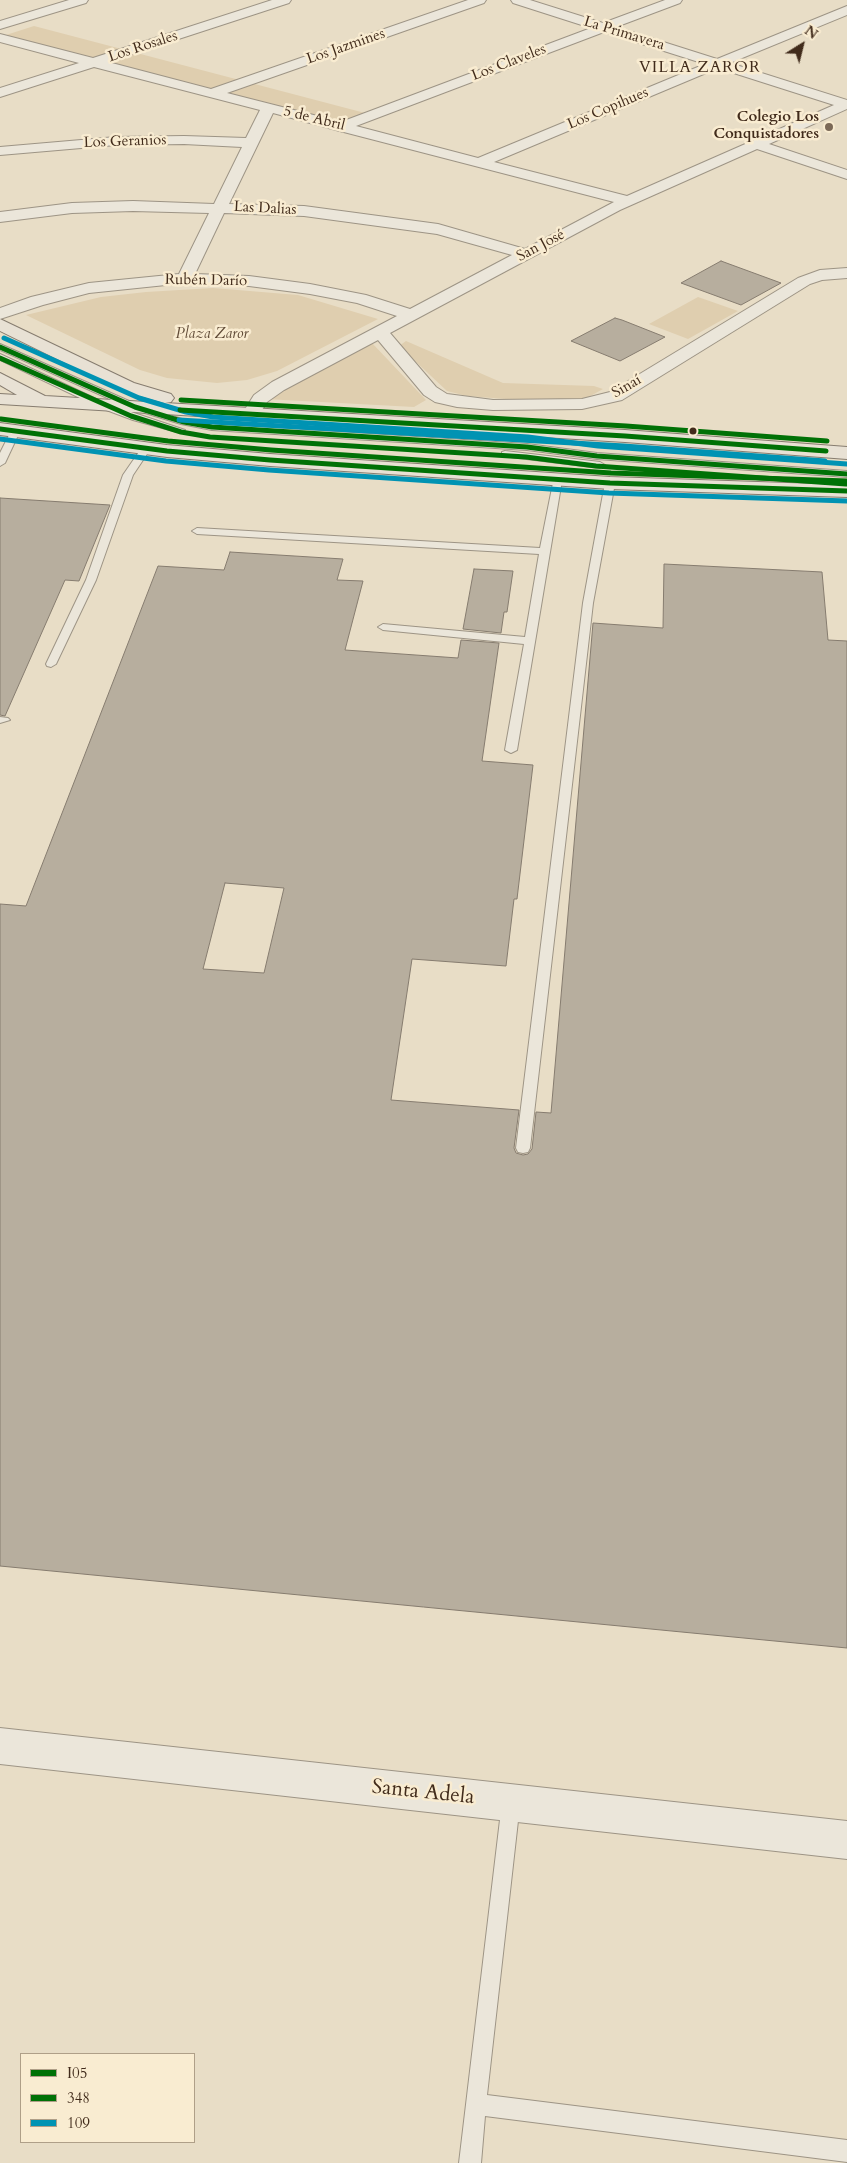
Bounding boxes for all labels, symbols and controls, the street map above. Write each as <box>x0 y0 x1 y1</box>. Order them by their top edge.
street label: La Primavera <box>581 13 667 55</box>
north arrow <box>777 20 827 70</box>
text: N <box>801 21 822 44</box>
street label: Los Jazmines <box>304 25 388 69</box>
street label: Los Rosales <box>106 27 180 67</box>
street label: Los Claveles <box>469 41 549 85</box>
district label: VILLA ZAROR <box>638 58 762 78</box>
street label: Los Copihues <box>565 84 651 134</box>
street label: 5 de Abril <box>281 103 347 135</box>
place label: Colegio Los Conquistadores <box>713 109 819 144</box>
marker: Colegio Los Conquistadores <box>823 121 835 133</box>
street label: Los Geranios <box>83 132 167 152</box>
street label: Las Dalias <box>233 198 297 220</box>
street label: San José <box>514 226 568 266</box>
street label: Rubén Darío <box>165 271 247 291</box>
park label: Plaza Zaror <box>176 326 248 344</box>
street label: Sinaí <box>609 371 645 403</box>
unlabelled marker <box>688 426 698 436</box>
street label: Santa Adela <box>370 1775 476 1811</box>
legend <box>20 2053 195 2143</box>
text: I05 <box>67 2063 88 2083</box>
text: 348 <box>67 2088 90 2108</box>
text: 109 <box>67 2113 90 2133</box>

